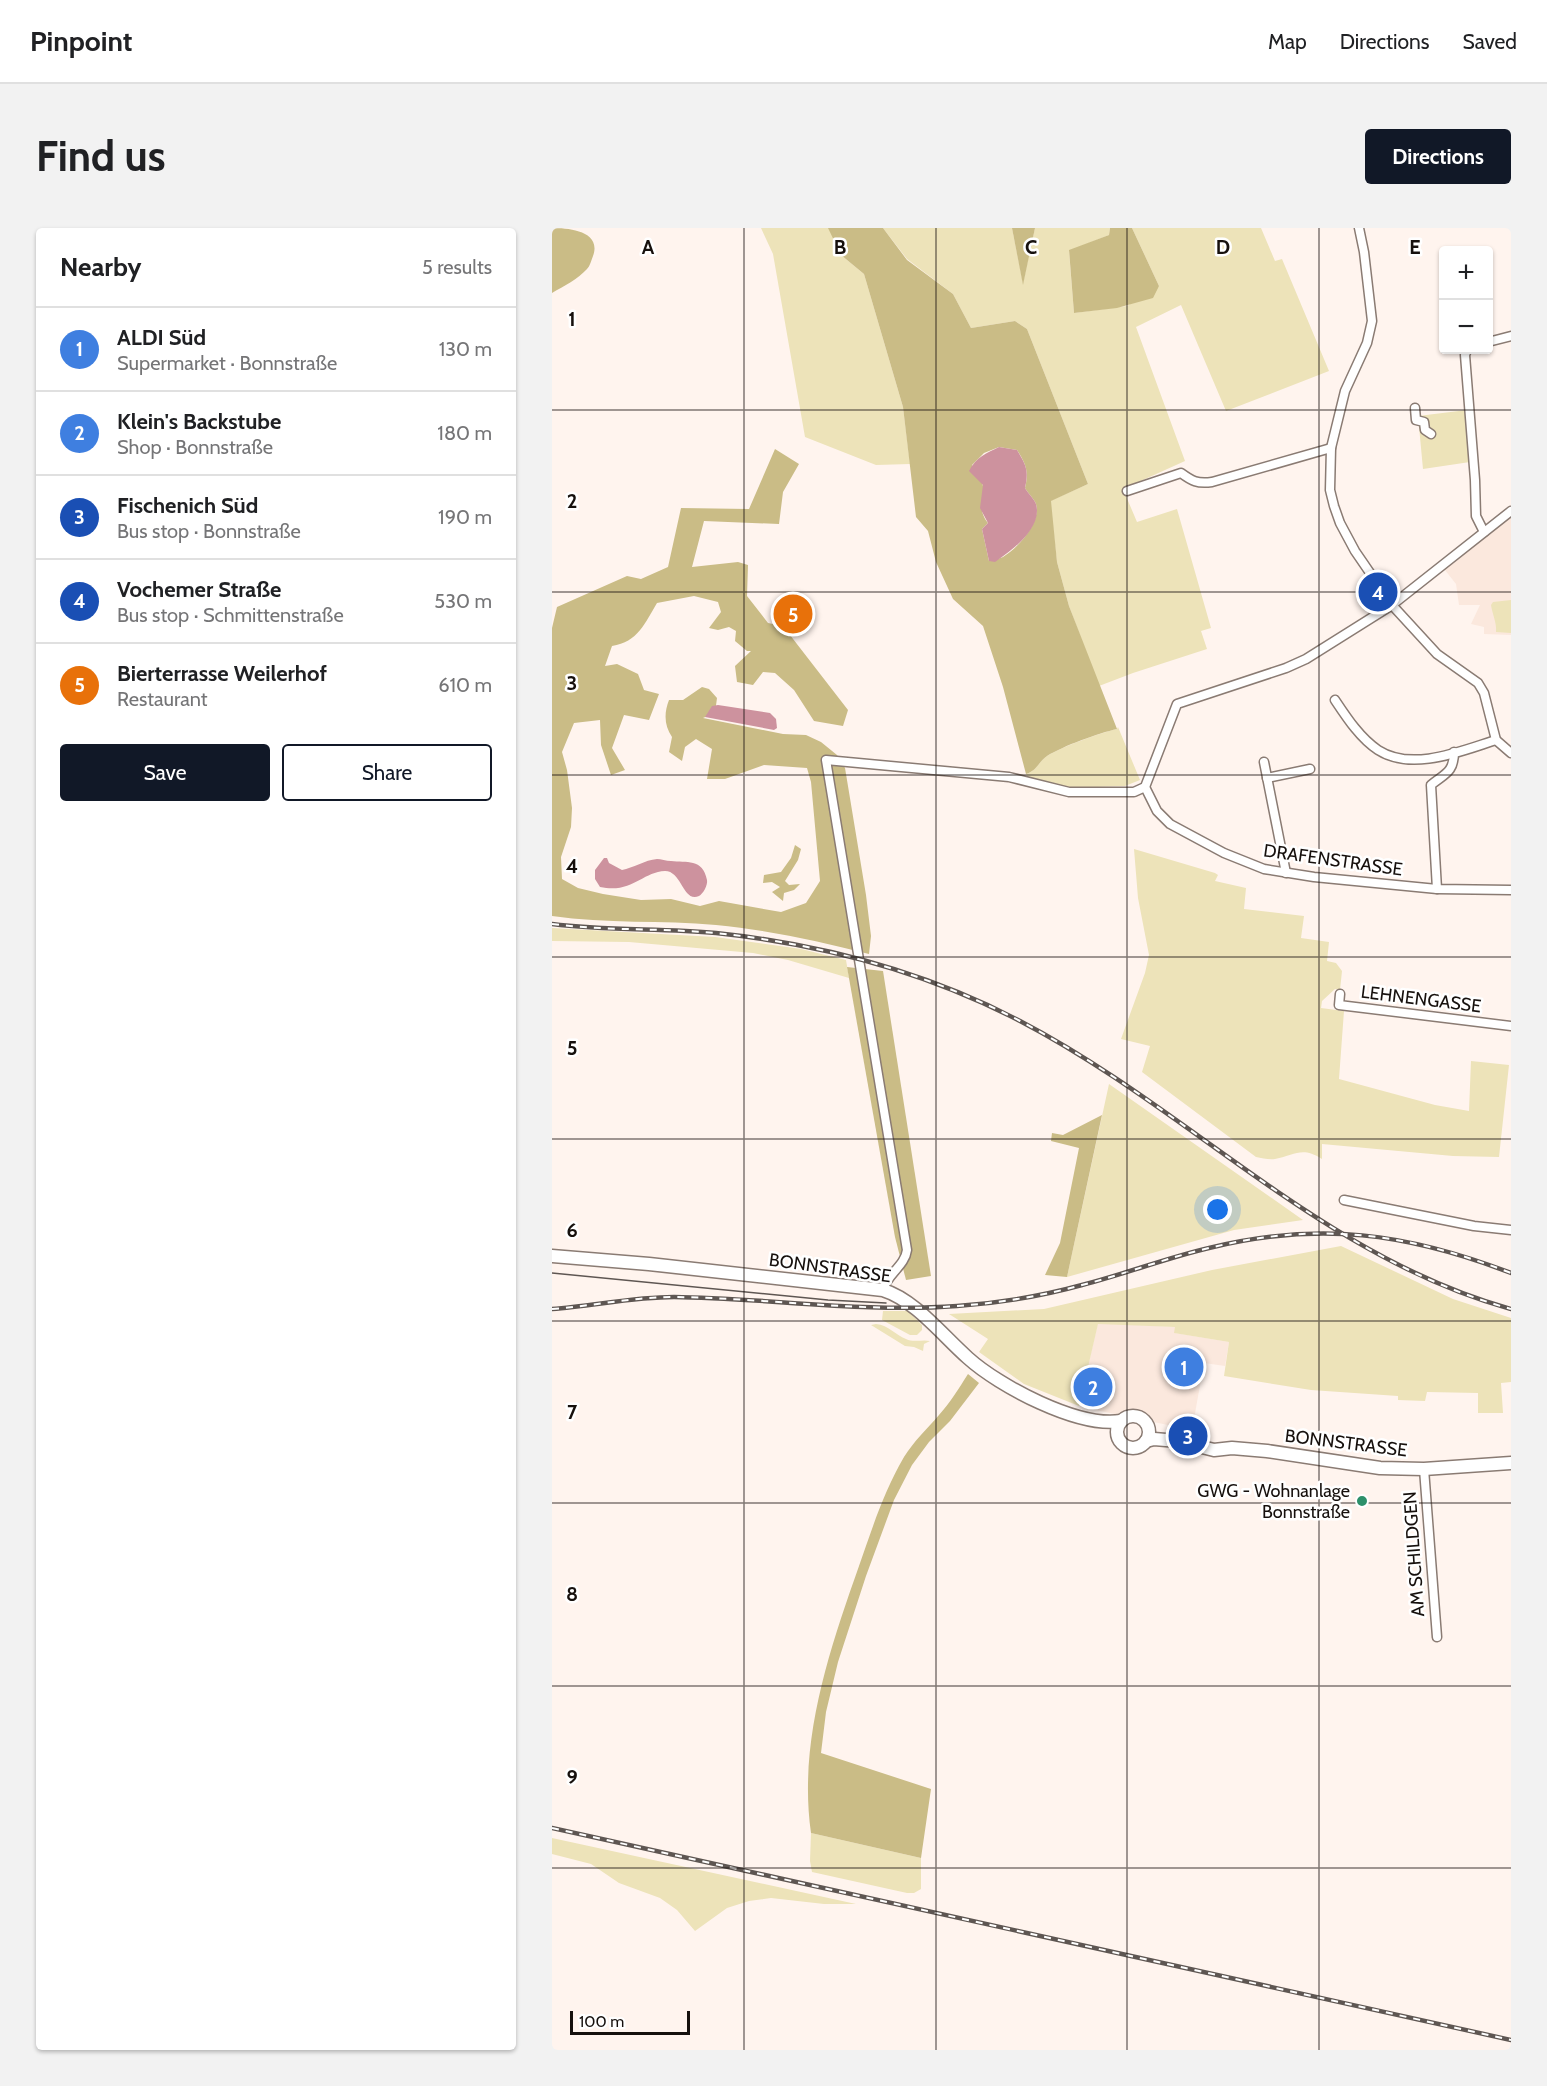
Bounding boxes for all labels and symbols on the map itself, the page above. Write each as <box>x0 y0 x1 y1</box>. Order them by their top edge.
text: A <box>642 235 655 259</box>
text: B <box>834 235 846 259</box>
text: C <box>1025 235 1037 259</box>
text: D <box>1216 235 1230 259</box>
text: E <box>1409 235 1421 259</box>
text: 1 <box>568 307 576 331</box>
text: 2 <box>567 489 577 513</box>
pin: 4 <box>1358 570 1398 614</box>
pin: 5 <box>774 592 812 636</box>
text: 3 <box>567 671 577 695</box>
street label: DRAFENSTRASSE <box>1262 839 1404 881</box>
text: 4 <box>566 854 578 878</box>
street label: LEHNENGASSE <box>1360 981 1483 1017</box>
text: 5 <box>567 1036 577 1060</box>
your location <box>1203 1195 1232 1224</box>
text: 6 <box>566 1218 578 1242</box>
street label: BONNSTRASSE <box>768 1249 892 1287</box>
pin: 1 <box>1164 1344 1204 1390</box>
pin: 2 <box>1074 1364 1112 1410</box>
text: 7 <box>567 1400 578 1424</box>
pin: 3 <box>1168 1414 1208 1458</box>
street label: BONNSTRASSE <box>1284 1425 1408 1461</box>
place label: GWG - Wohnanlage Bonnstraße <box>1197 1480 1350 1523</box>
street label: AM SCHILDGEN <box>1399 1491 1429 1617</box>
marker: GWG - Wohnanlage Bonnstraße <box>1355 1494 1369 1508</box>
text: 8 <box>566 1582 578 1606</box>
text: 9 <box>566 1765 578 1789</box>
scale bar <box>570 2008 690 2036</box>

